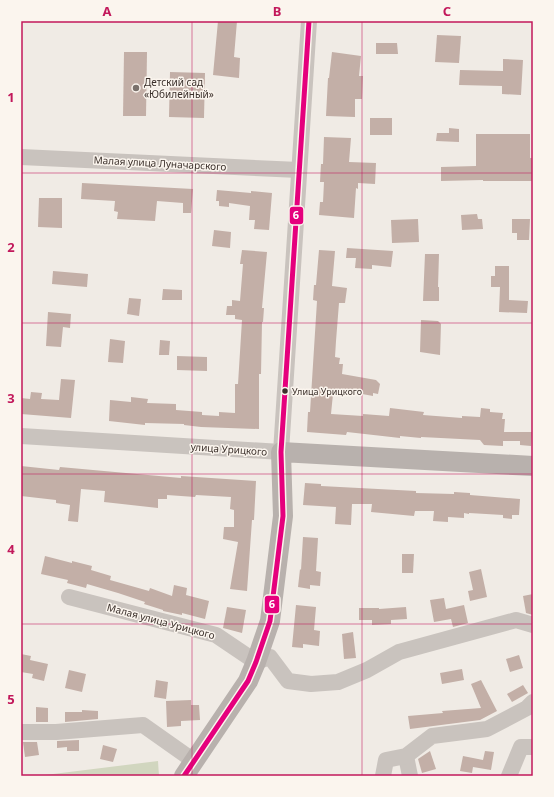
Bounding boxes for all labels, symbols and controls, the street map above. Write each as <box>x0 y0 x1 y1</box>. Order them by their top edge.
text: A <box>103 2 112 20</box>
text: B <box>273 2 281 20</box>
text: C <box>443 2 451 20</box>
place label: Детский сад «Юбилейный» <box>144 75 214 101</box>
marker: Детский сад «Юбилейный» <box>131 83 141 93</box>
text: 1 <box>7 88 15 106</box>
street label: Малая улица Луначарского <box>93 153 227 173</box>
line badge: 6 <box>289 206 304 225</box>
text: 6 <box>293 207 299 222</box>
text: 2 <box>7 238 15 256</box>
place label: Улица Урицкого <box>292 385 362 398</box>
marker: Улица Урицкого <box>280 386 290 396</box>
text: 3 <box>7 389 15 407</box>
street label: улица Урицкого <box>190 439 268 459</box>
text: 4 <box>7 540 15 558</box>
line badge: 6 <box>264 595 280 614</box>
text: 6 <box>269 596 275 611</box>
street label: Малая улица Урицкого <box>106 600 217 642</box>
text: 5 <box>7 690 15 708</box>

